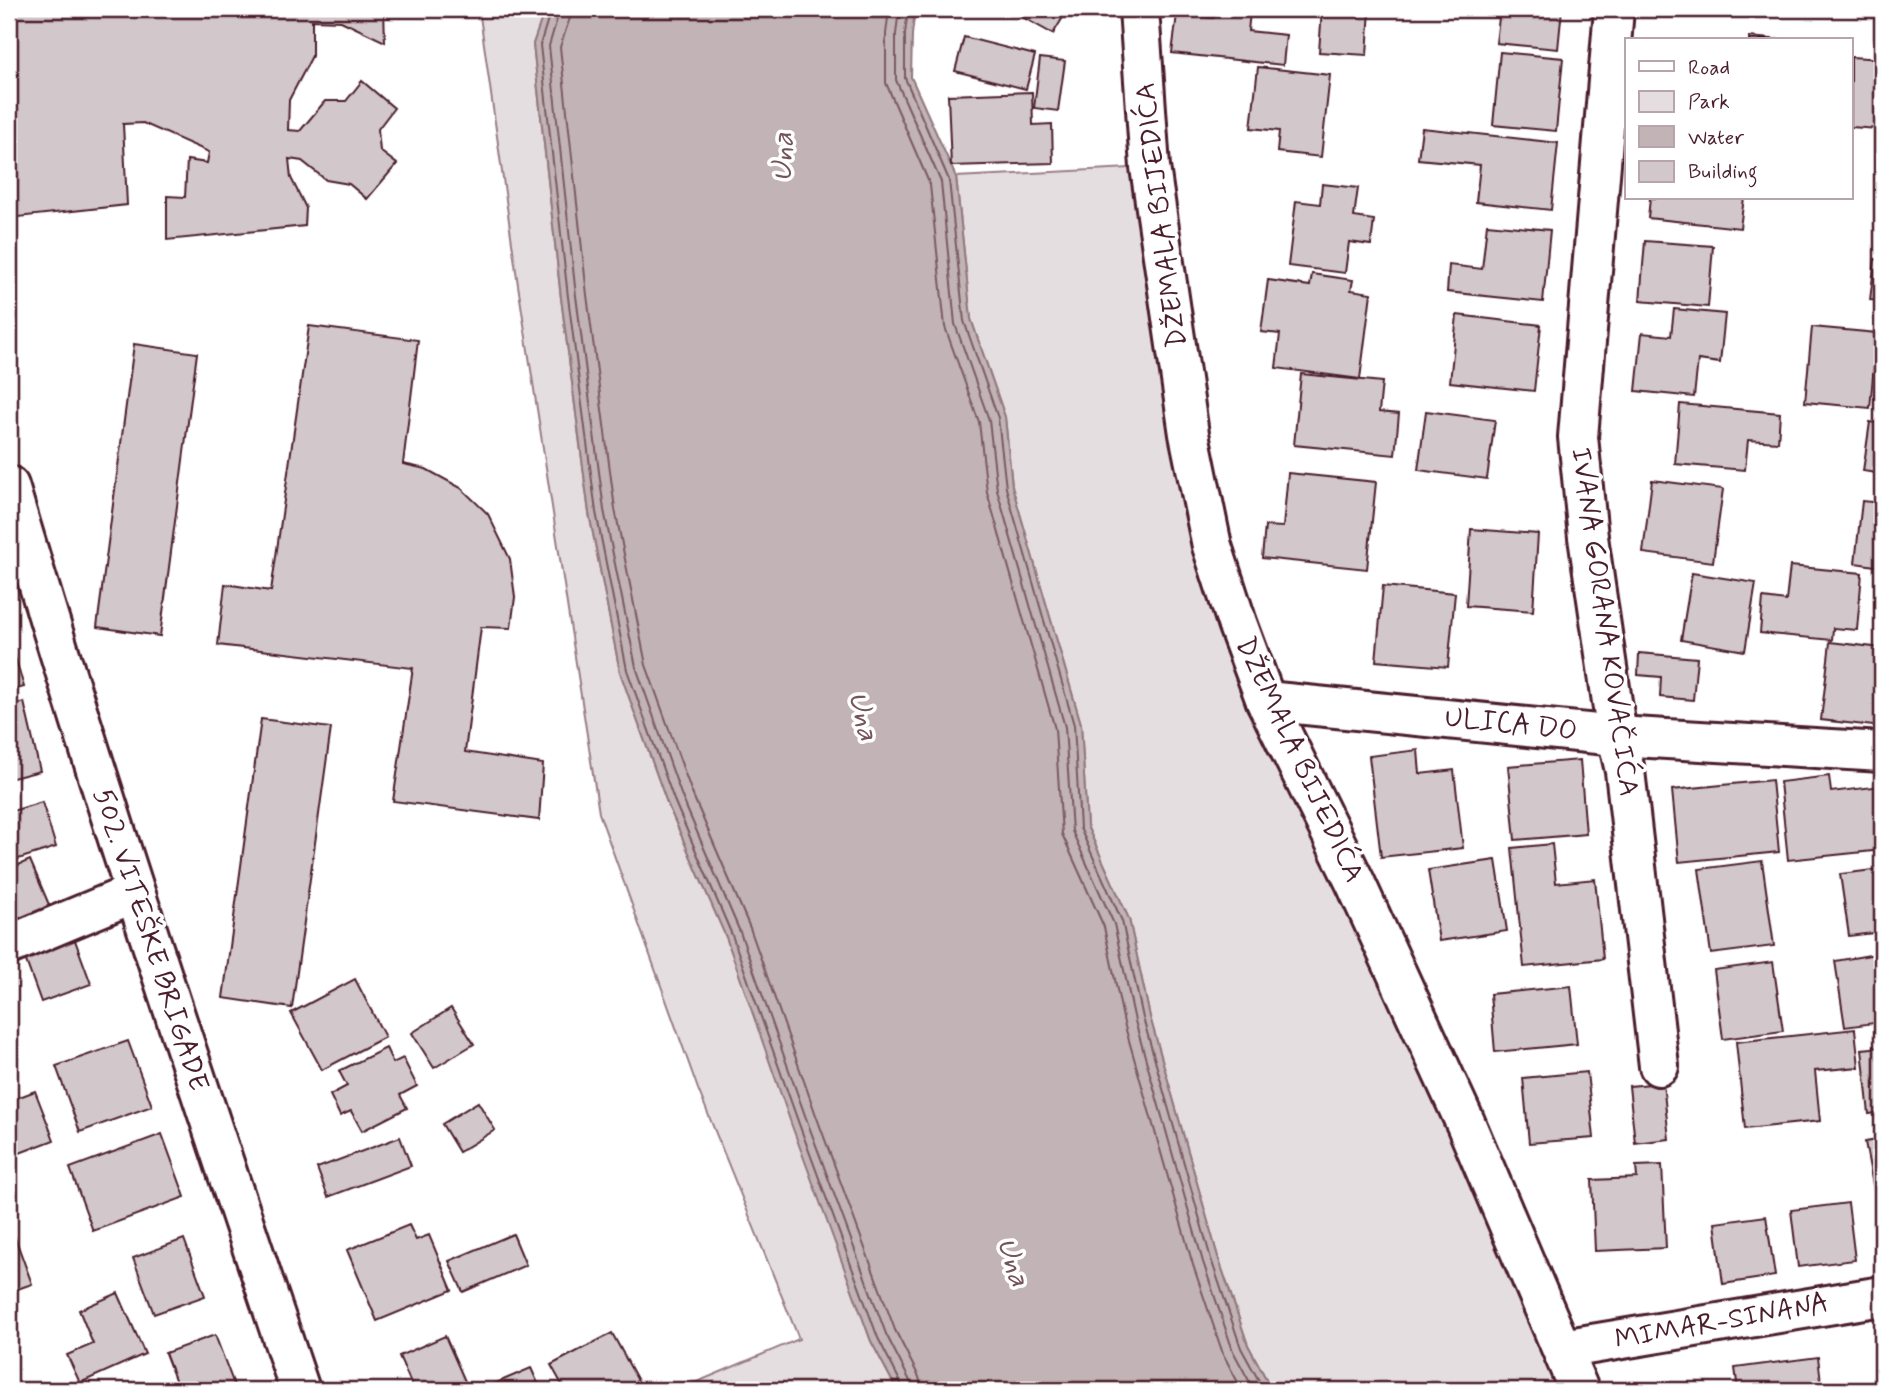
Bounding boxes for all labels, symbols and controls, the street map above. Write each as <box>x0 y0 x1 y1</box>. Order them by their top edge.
legend <box>1625 38 1853 200</box>
text: Road <box>1688 54 1730 82</box>
street label: DŽEMALA BIJEDIĆA <box>1125 80 1197 350</box>
text: Park <box>1688 88 1730 116</box>
text: Water <box>1688 124 1744 152</box>
water label: Una <box>763 132 803 182</box>
text: Building <box>1688 158 1758 188</box>
street label: IVANA GORANA KOVAČIĆA <box>1561 445 1649 799</box>
street label: DŽEMALA BIJEDIĆA <box>1226 630 1374 889</box>
water label: Una <box>838 687 888 745</box>
street label: ULICA DO <box>1443 700 1579 750</box>
street label: 502. VITEŠKE BRIGADE <box>84 784 216 1096</box>
water label: Una <box>987 1233 1039 1292</box>
street label: MIMAR-SINANA <box>1612 1285 1832 1359</box>

